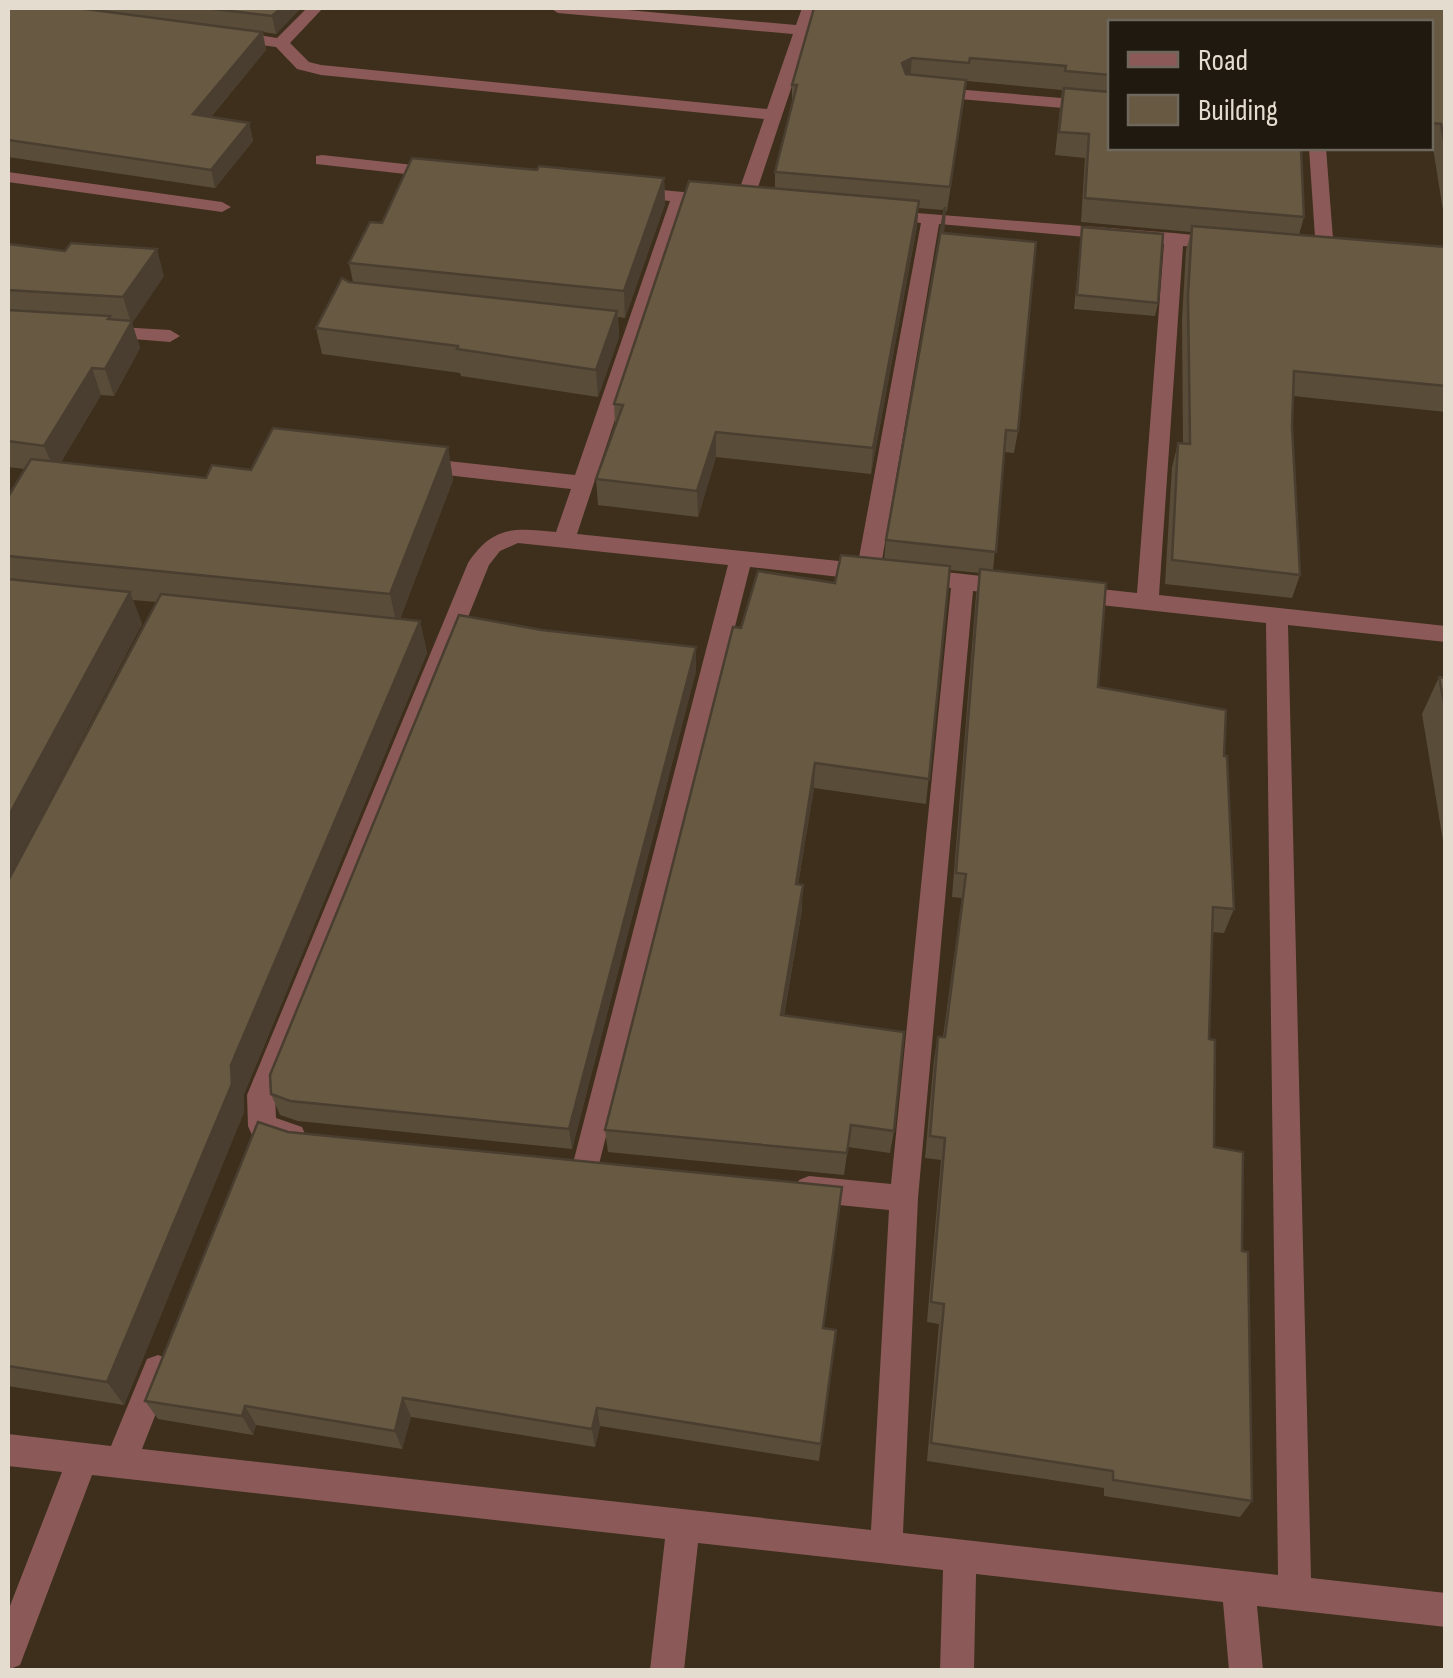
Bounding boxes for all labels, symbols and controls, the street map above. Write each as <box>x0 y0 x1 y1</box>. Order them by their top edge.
legend <box>1108 20 1433 150</box>
text: Road <box>1198 43 1248 79</box>
text: Building <box>1198 93 1278 129</box>

